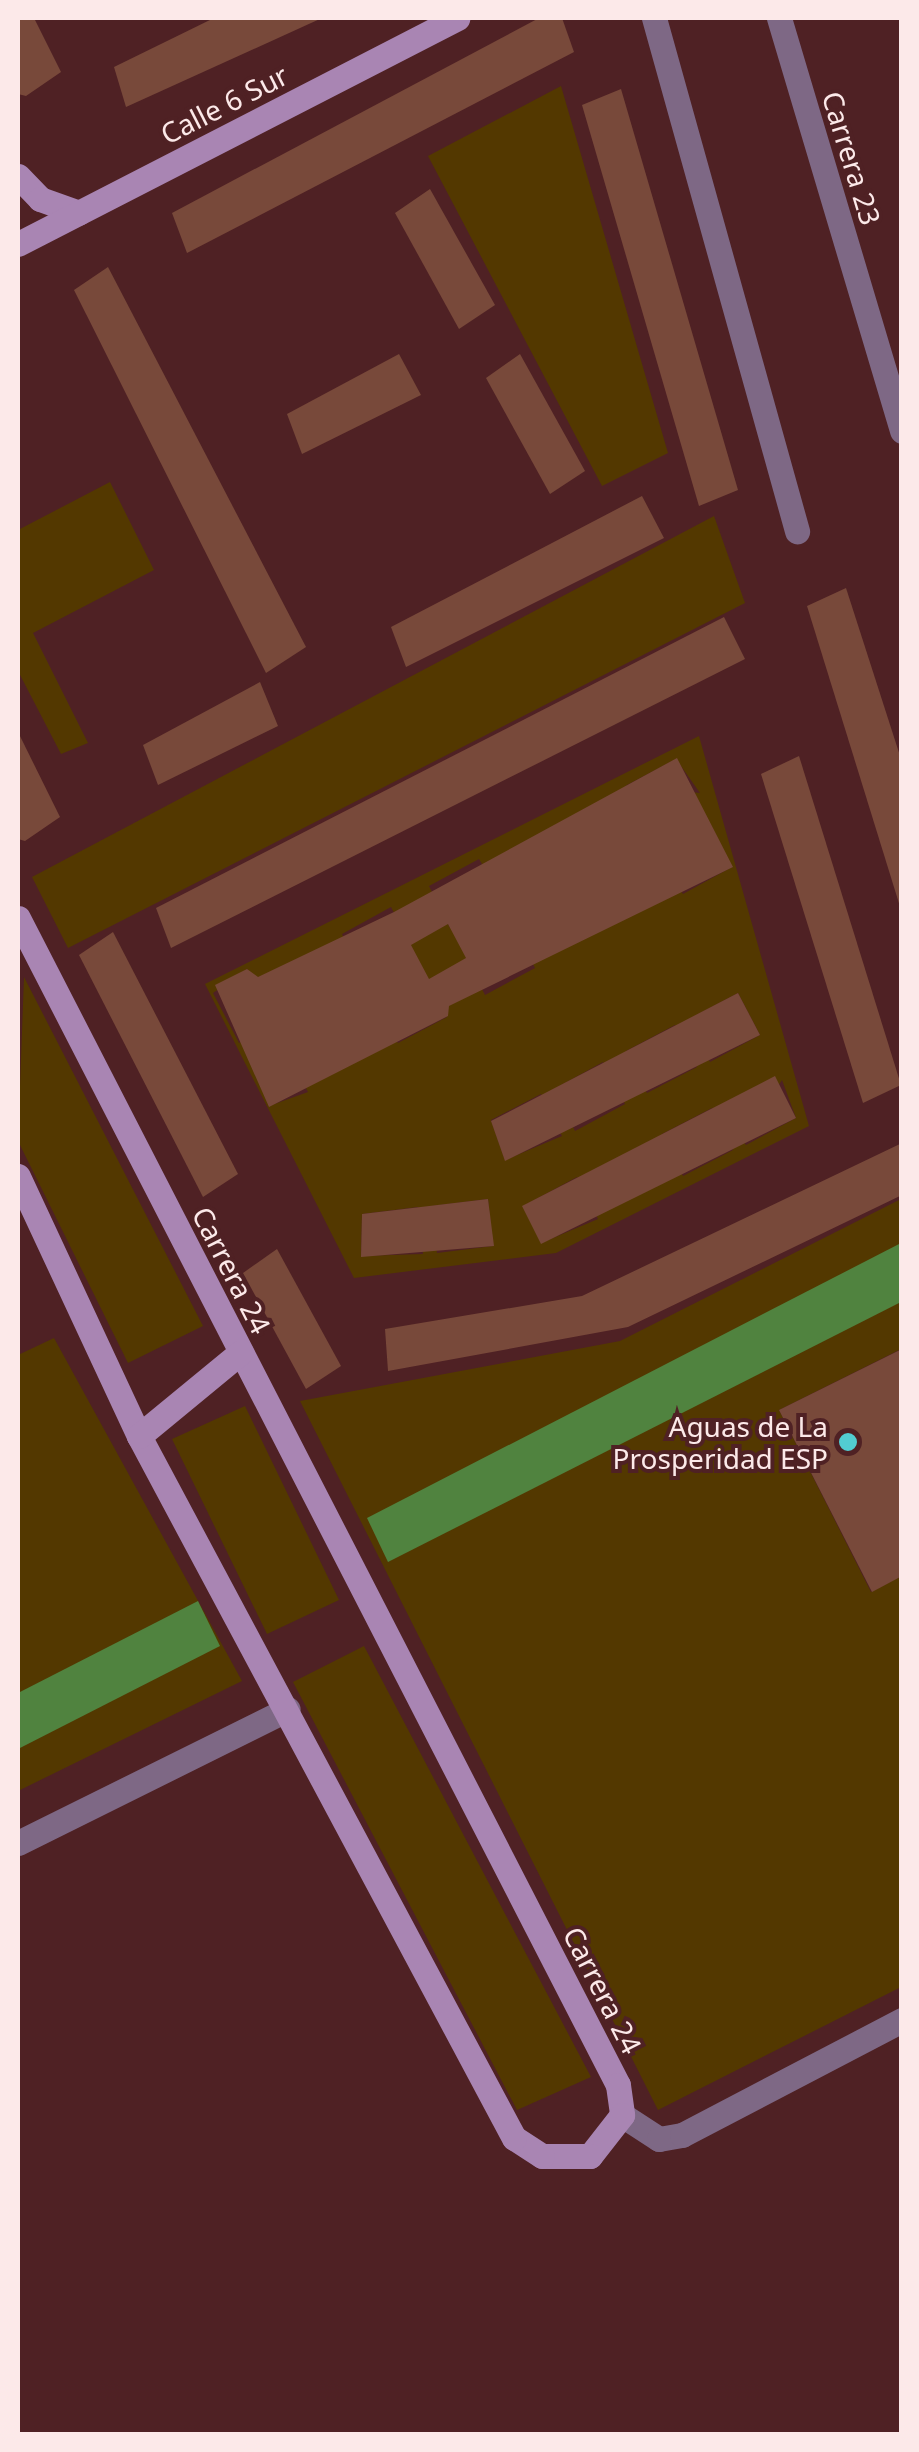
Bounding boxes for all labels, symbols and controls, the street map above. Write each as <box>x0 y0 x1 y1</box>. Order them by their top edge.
street label: Calle 6 Sur <box>155 58 293 150</box>
street label: Carrera 23 <box>816 87 888 229</box>
street label: Carrera 24 <box>186 1201 278 1339</box>
place label: Aguas de La Prosperidad ESP <box>613 1409 828 1475</box>
marker: Aguas de La Prosperidad ESP <box>837 1431 859 1453</box>
street label: Carrera 24 <box>557 1921 649 2059</box>

